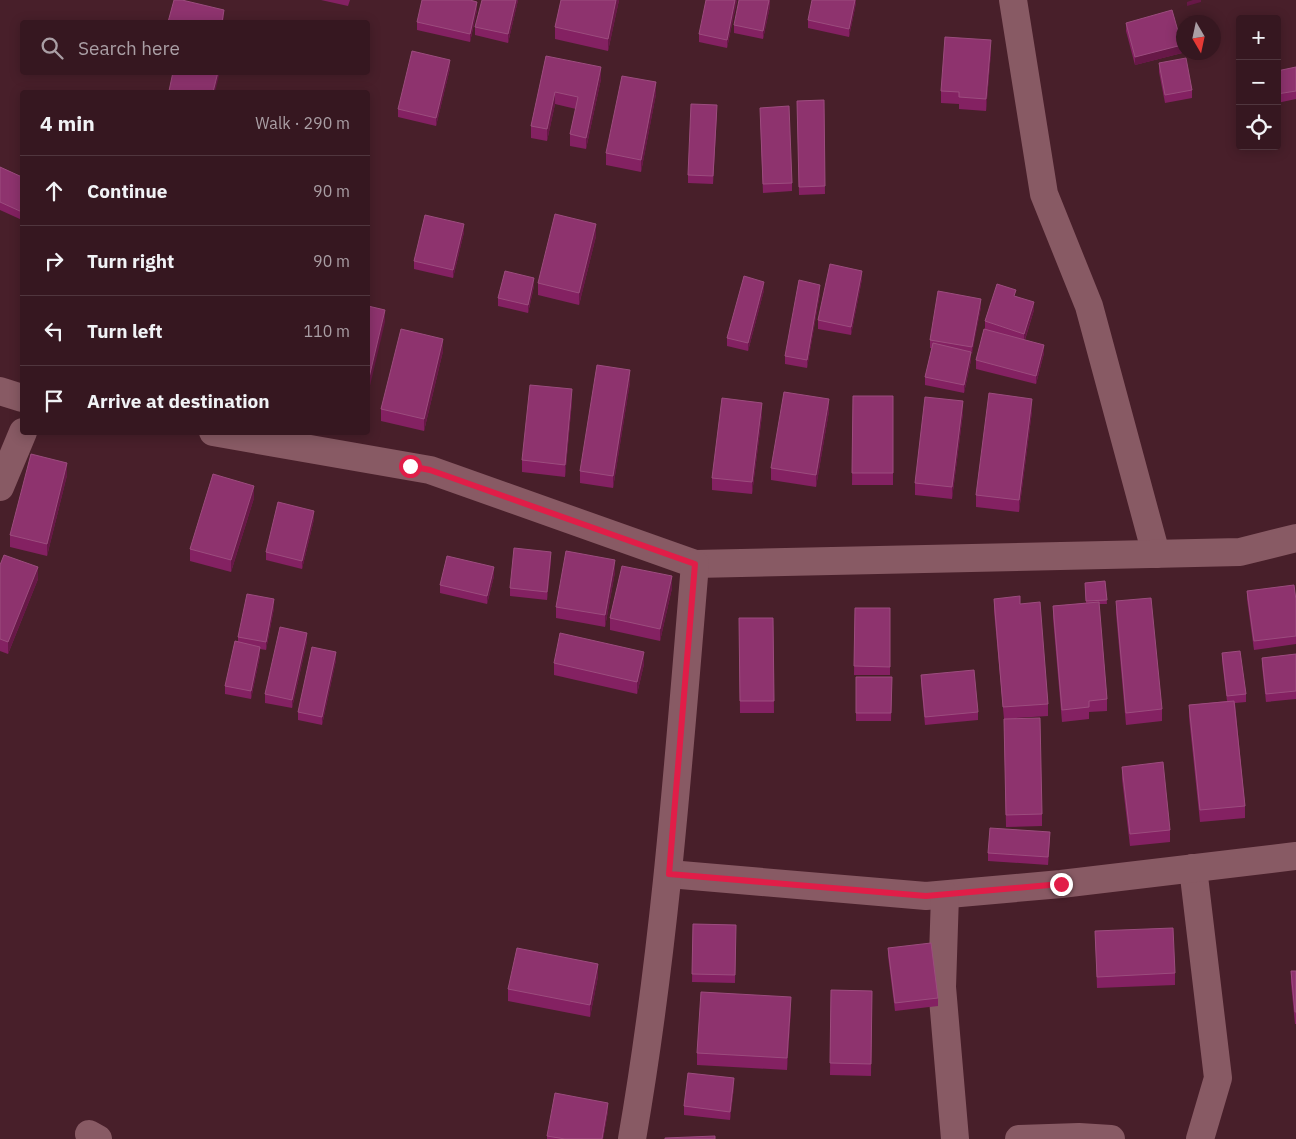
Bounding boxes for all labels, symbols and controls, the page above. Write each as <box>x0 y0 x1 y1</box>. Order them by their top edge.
north arrow <box>1176 15 1221 60</box>
map controls <box>1236 15 1281 150</box>
button: + <box>1236 15 1281 60</box>
search box <box>20 20 370 75</box>
icon: search <box>38 34 66 62</box>
text: Search here <box>78 36 180 60</box>
button: − <box>1236 60 1281 105</box>
button: locate <box>1236 105 1281 150</box>
text: 4 min <box>40 109 95 137</box>
text: Walk · 290 m <box>255 113 350 133</box>
icon: ahead <box>40 177 68 205</box>
text: Continue <box>87 179 167 203</box>
text: 90 m <box>313 181 350 201</box>
icon: right <box>40 247 68 275</box>
text: Turn right <box>87 249 174 273</box>
text: 90 m <box>313 251 350 271</box>
icon: left <box>40 317 68 345</box>
text: Turn left <box>87 319 163 343</box>
text: 110 m <box>303 321 350 341</box>
icon: arrive <box>40 387 68 415</box>
text: Arrive at destination <box>87 389 270 413</box>
route start <box>399 455 422 478</box>
route end <box>1050 873 1073 896</box>

